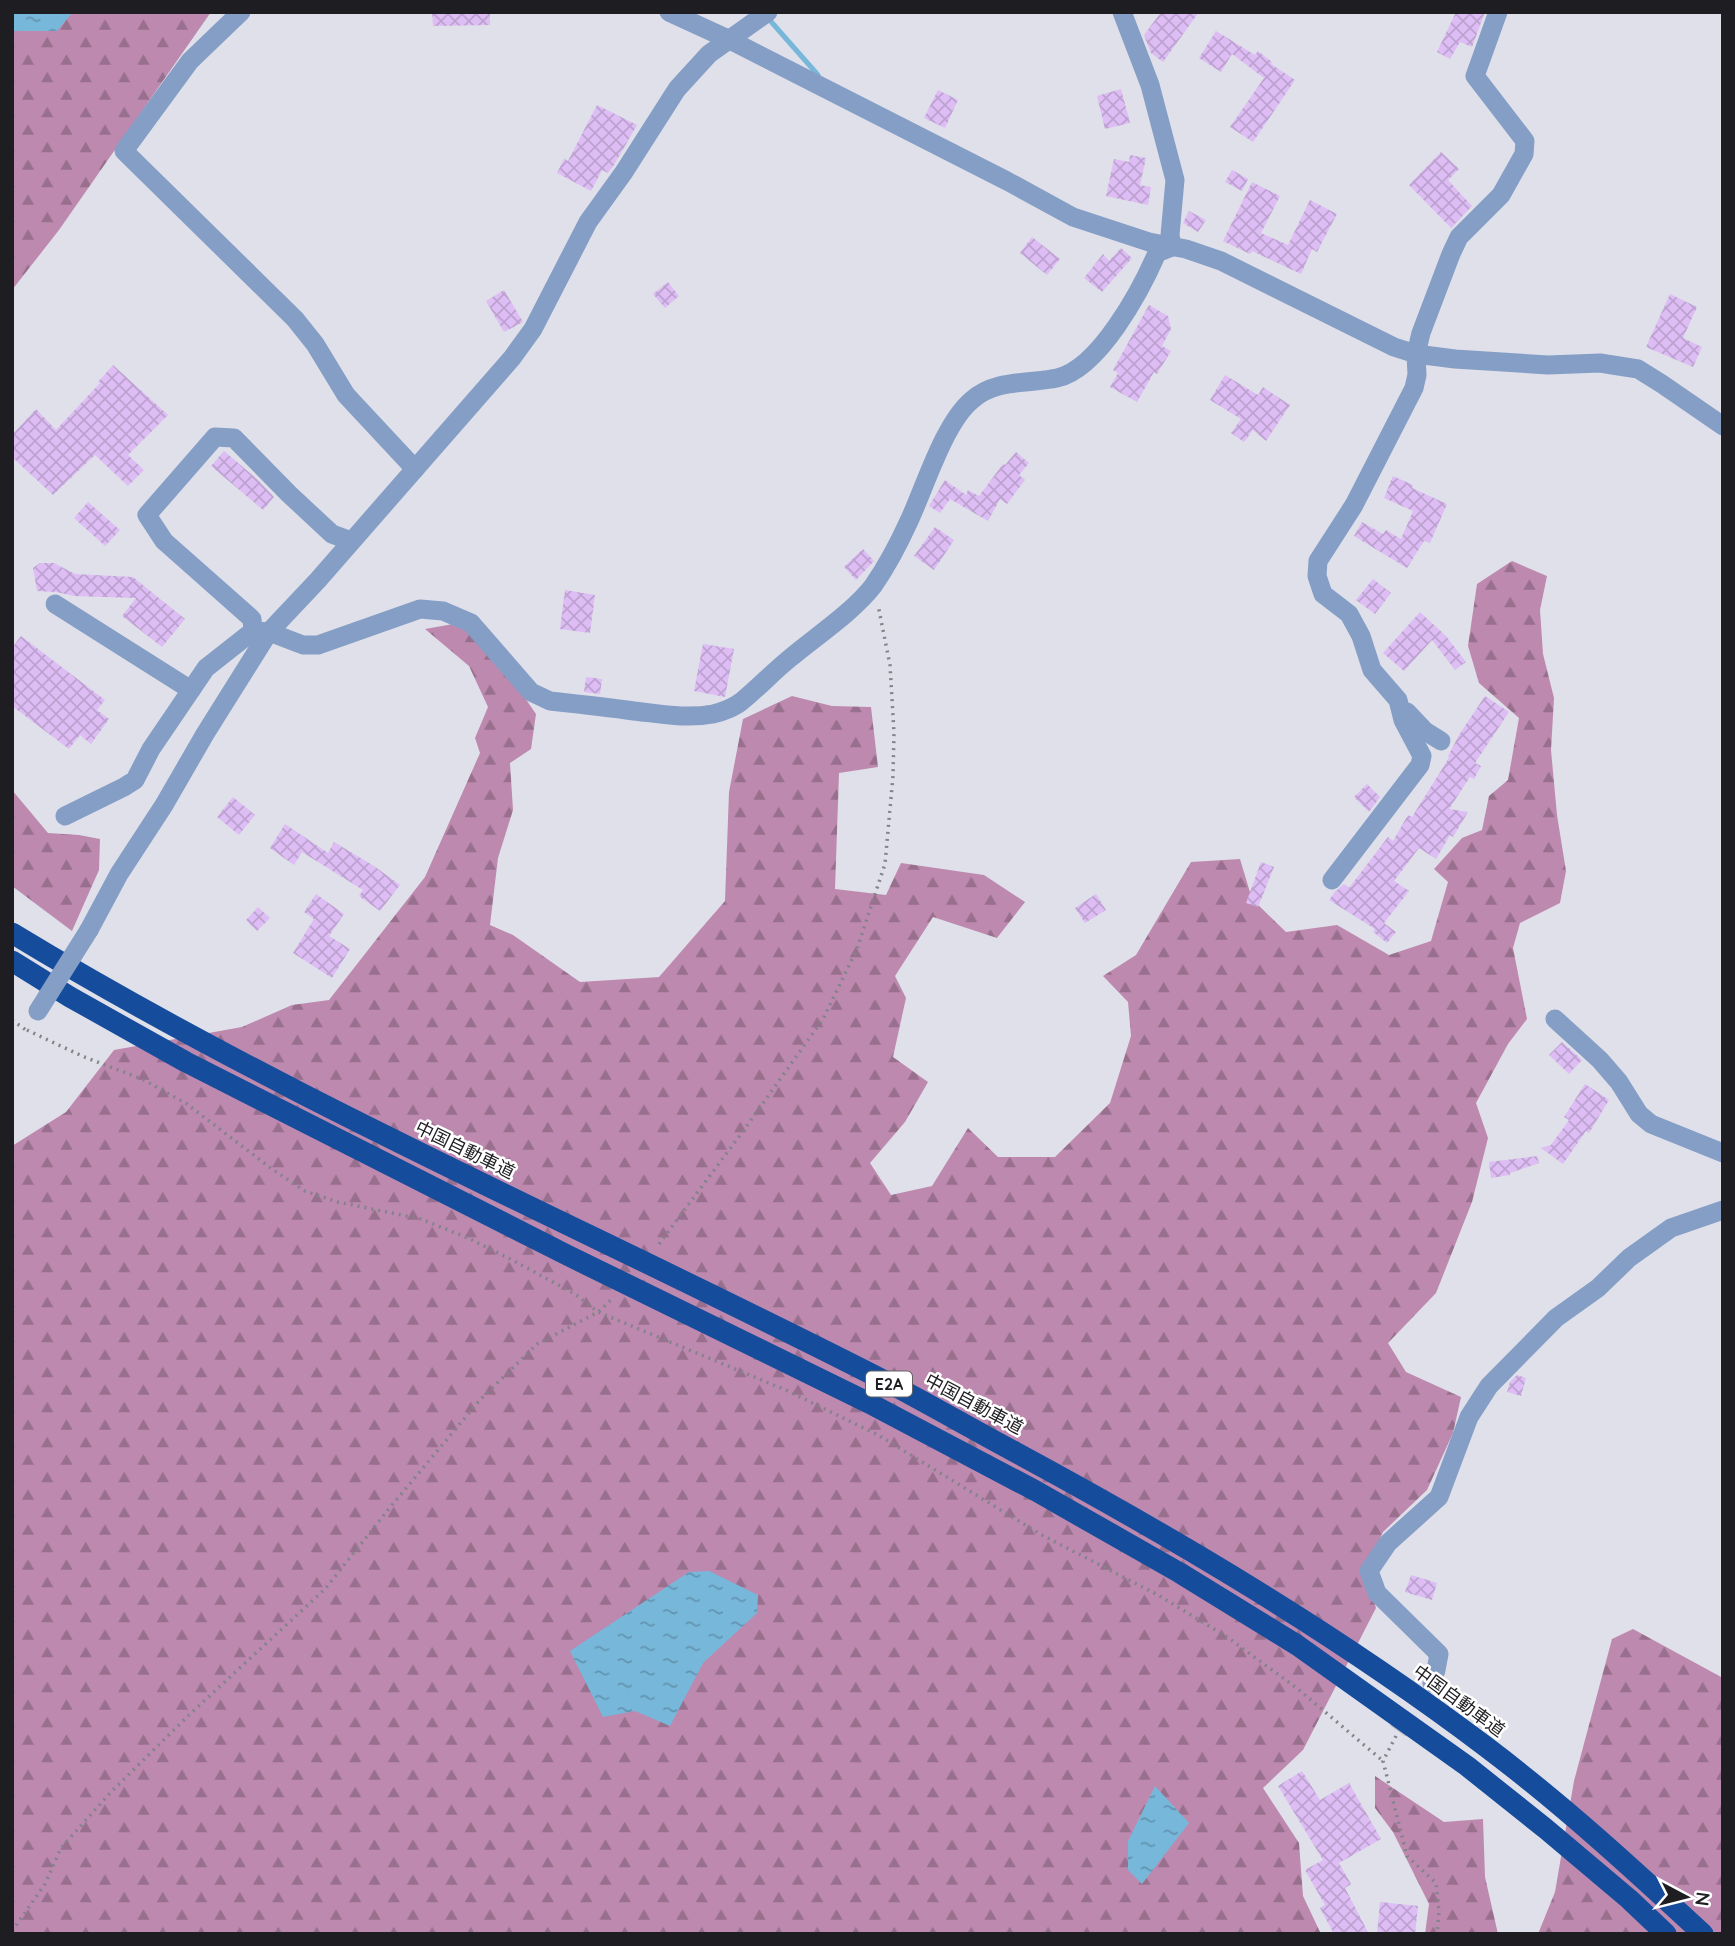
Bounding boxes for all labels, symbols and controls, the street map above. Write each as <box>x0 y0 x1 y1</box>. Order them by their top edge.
street label: 中国自動車道 <box>412 1116 519 1184</box>
street label: 中国自動車道 <box>921 1368 1027 1439</box>
road number: E2A <box>866 1372 912 1396</box>
street label: 中国自動車道 <box>1409 1660 1510 1742</box>
north arrow <box>1651 1862 1721 1932</box>
text: N <box>1690 1891 1716 1907</box>

